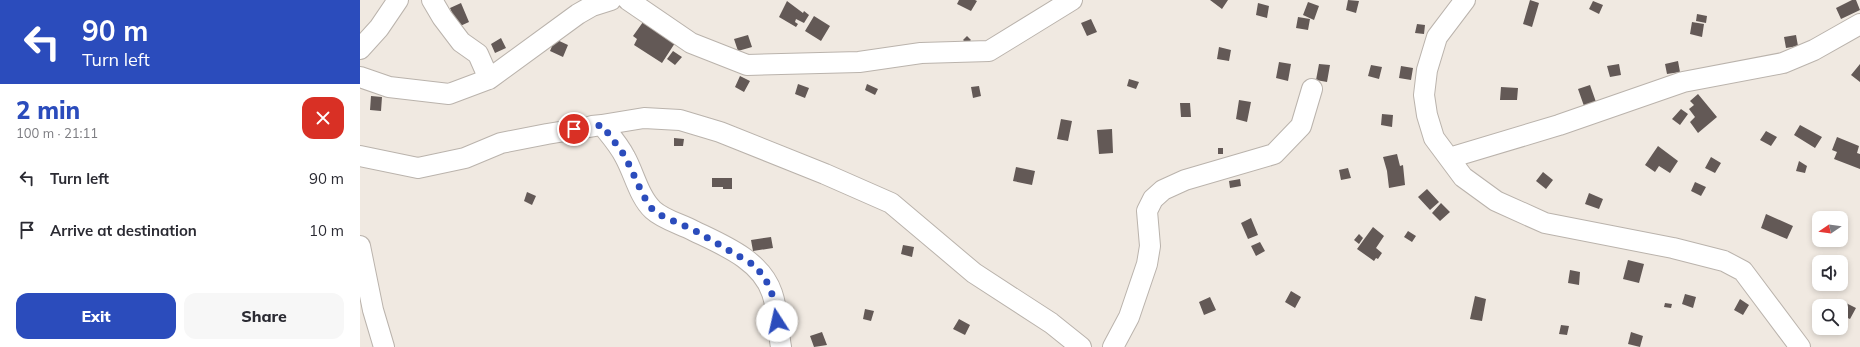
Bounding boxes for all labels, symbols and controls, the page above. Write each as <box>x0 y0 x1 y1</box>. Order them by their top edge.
text: 90 m <box>82 13 148 48</box>
icon: left <box>16 16 68 68</box>
text: Turn left <box>82 48 150 71</box>
text: 2 min <box>16 95 80 125</box>
button: close <box>302 97 344 139</box>
pin <box>557 112 591 146</box>
icon: arrive <box>563 118 585 140</box>
text: 100 m · 21:11 <box>16 125 98 141</box>
icon: left <box>16 167 38 189</box>
text: Turn left <box>50 169 109 188</box>
text: 90 m <box>309 169 344 188</box>
north arrow <box>1812 211 1848 247</box>
map controls <box>1812 211 1848 335</box>
icon: arrive <box>16 219 38 241</box>
text: Arrive at destination <box>50 221 197 240</box>
text: 10 m <box>309 221 344 240</box>
button: sound <box>1812 255 1848 291</box>
button: Exit <box>16 293 176 339</box>
button: Share <box>184 293 344 339</box>
button: search <box>1812 299 1848 335</box>
position arrow <box>756 300 798 342</box>

